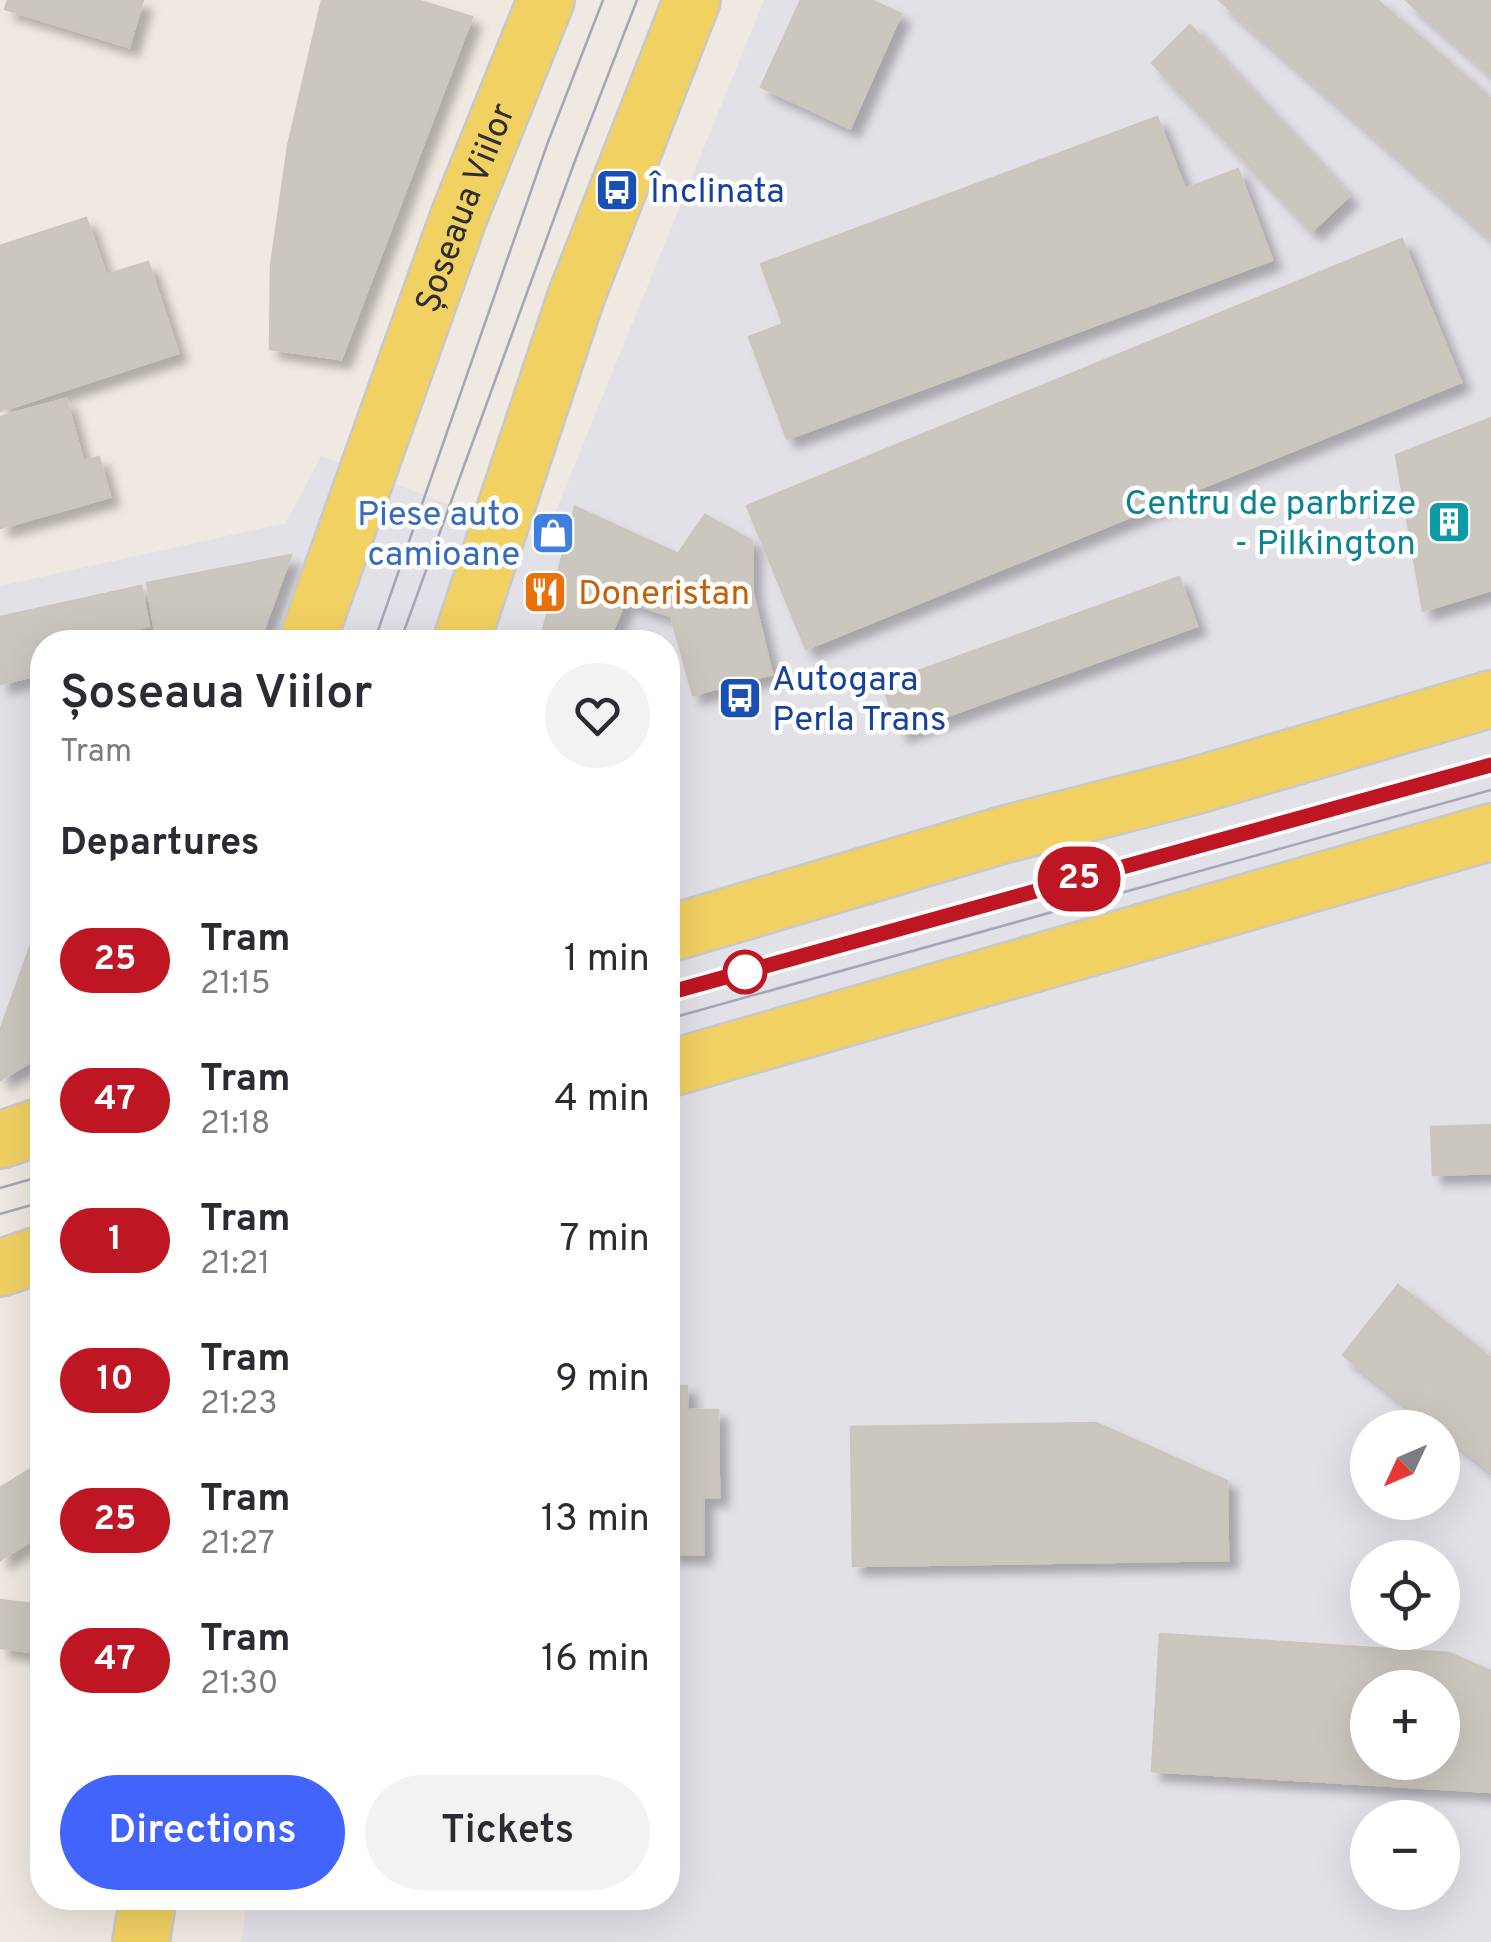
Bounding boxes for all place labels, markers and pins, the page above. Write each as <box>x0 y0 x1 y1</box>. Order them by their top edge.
bus stop icon: Înclinata <box>594 167 640 213</box>
place label: Înclinata <box>648 170 785 215</box>
place label: Centru de parbrize - Pilkington <box>1125 483 1416 567</box>
place label: Piese auto camioane <box>357 494 520 578</box>
building icon: Centru de parbrize - Pilkington <box>1426 499 1472 545</box>
shop icon: Piese auto camioane <box>530 510 576 556</box>
restaurant icon: Doneristan <box>522 569 568 615</box>
place label: Doneristan <box>578 573 750 617</box>
place label: Autogara Perla Trans <box>772 659 946 743</box>
bus stop icon: Autogara Perla Trans <box>717 675 763 721</box>
unlabelled marker <box>724 951 766 993</box>

